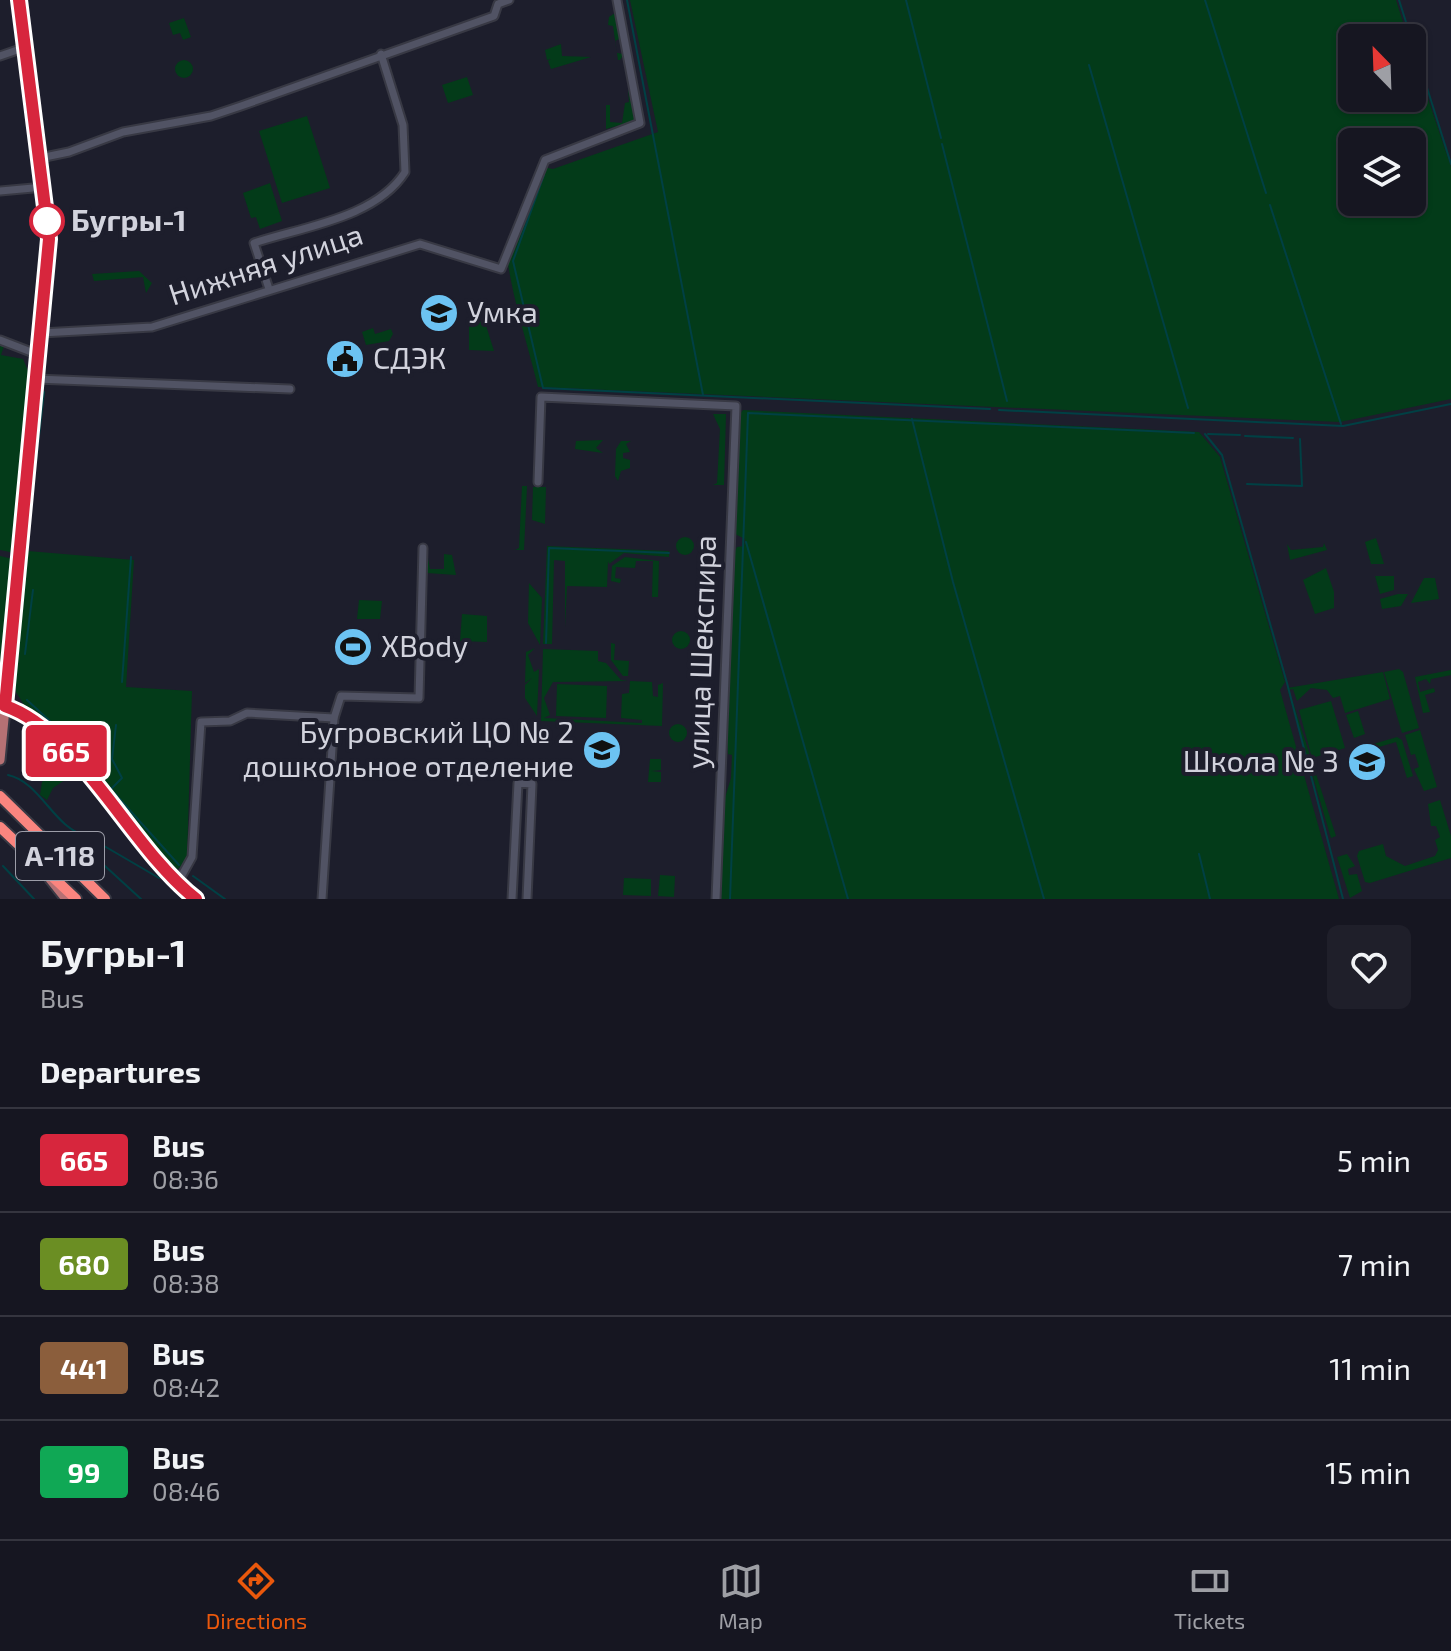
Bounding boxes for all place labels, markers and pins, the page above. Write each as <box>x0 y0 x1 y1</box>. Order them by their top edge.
place label: Бугры-1 <box>71 201 187 238</box>
marker: Бугры-1 <box>30 204 64 238</box>
school or university icon: Умка <box>418 292 460 334</box>
place label: Умка <box>467 293 538 329</box>
public building icon: СДЭК <box>324 338 366 380</box>
place label: СДЭК <box>373 339 446 375</box>
sports icon: XBody <box>332 626 374 668</box>
place label: XBody <box>381 627 468 663</box>
place label: Бугровский ЦО № 2 дошкольное отделение <box>243 713 574 783</box>
school or university icon: Бугровский ЦО № 2 дошкольное отделение <box>581 729 623 771</box>
school or university icon: Школа № 3 <box>1346 741 1388 783</box>
place label: Школа № 3 <box>1183 742 1339 778</box>

